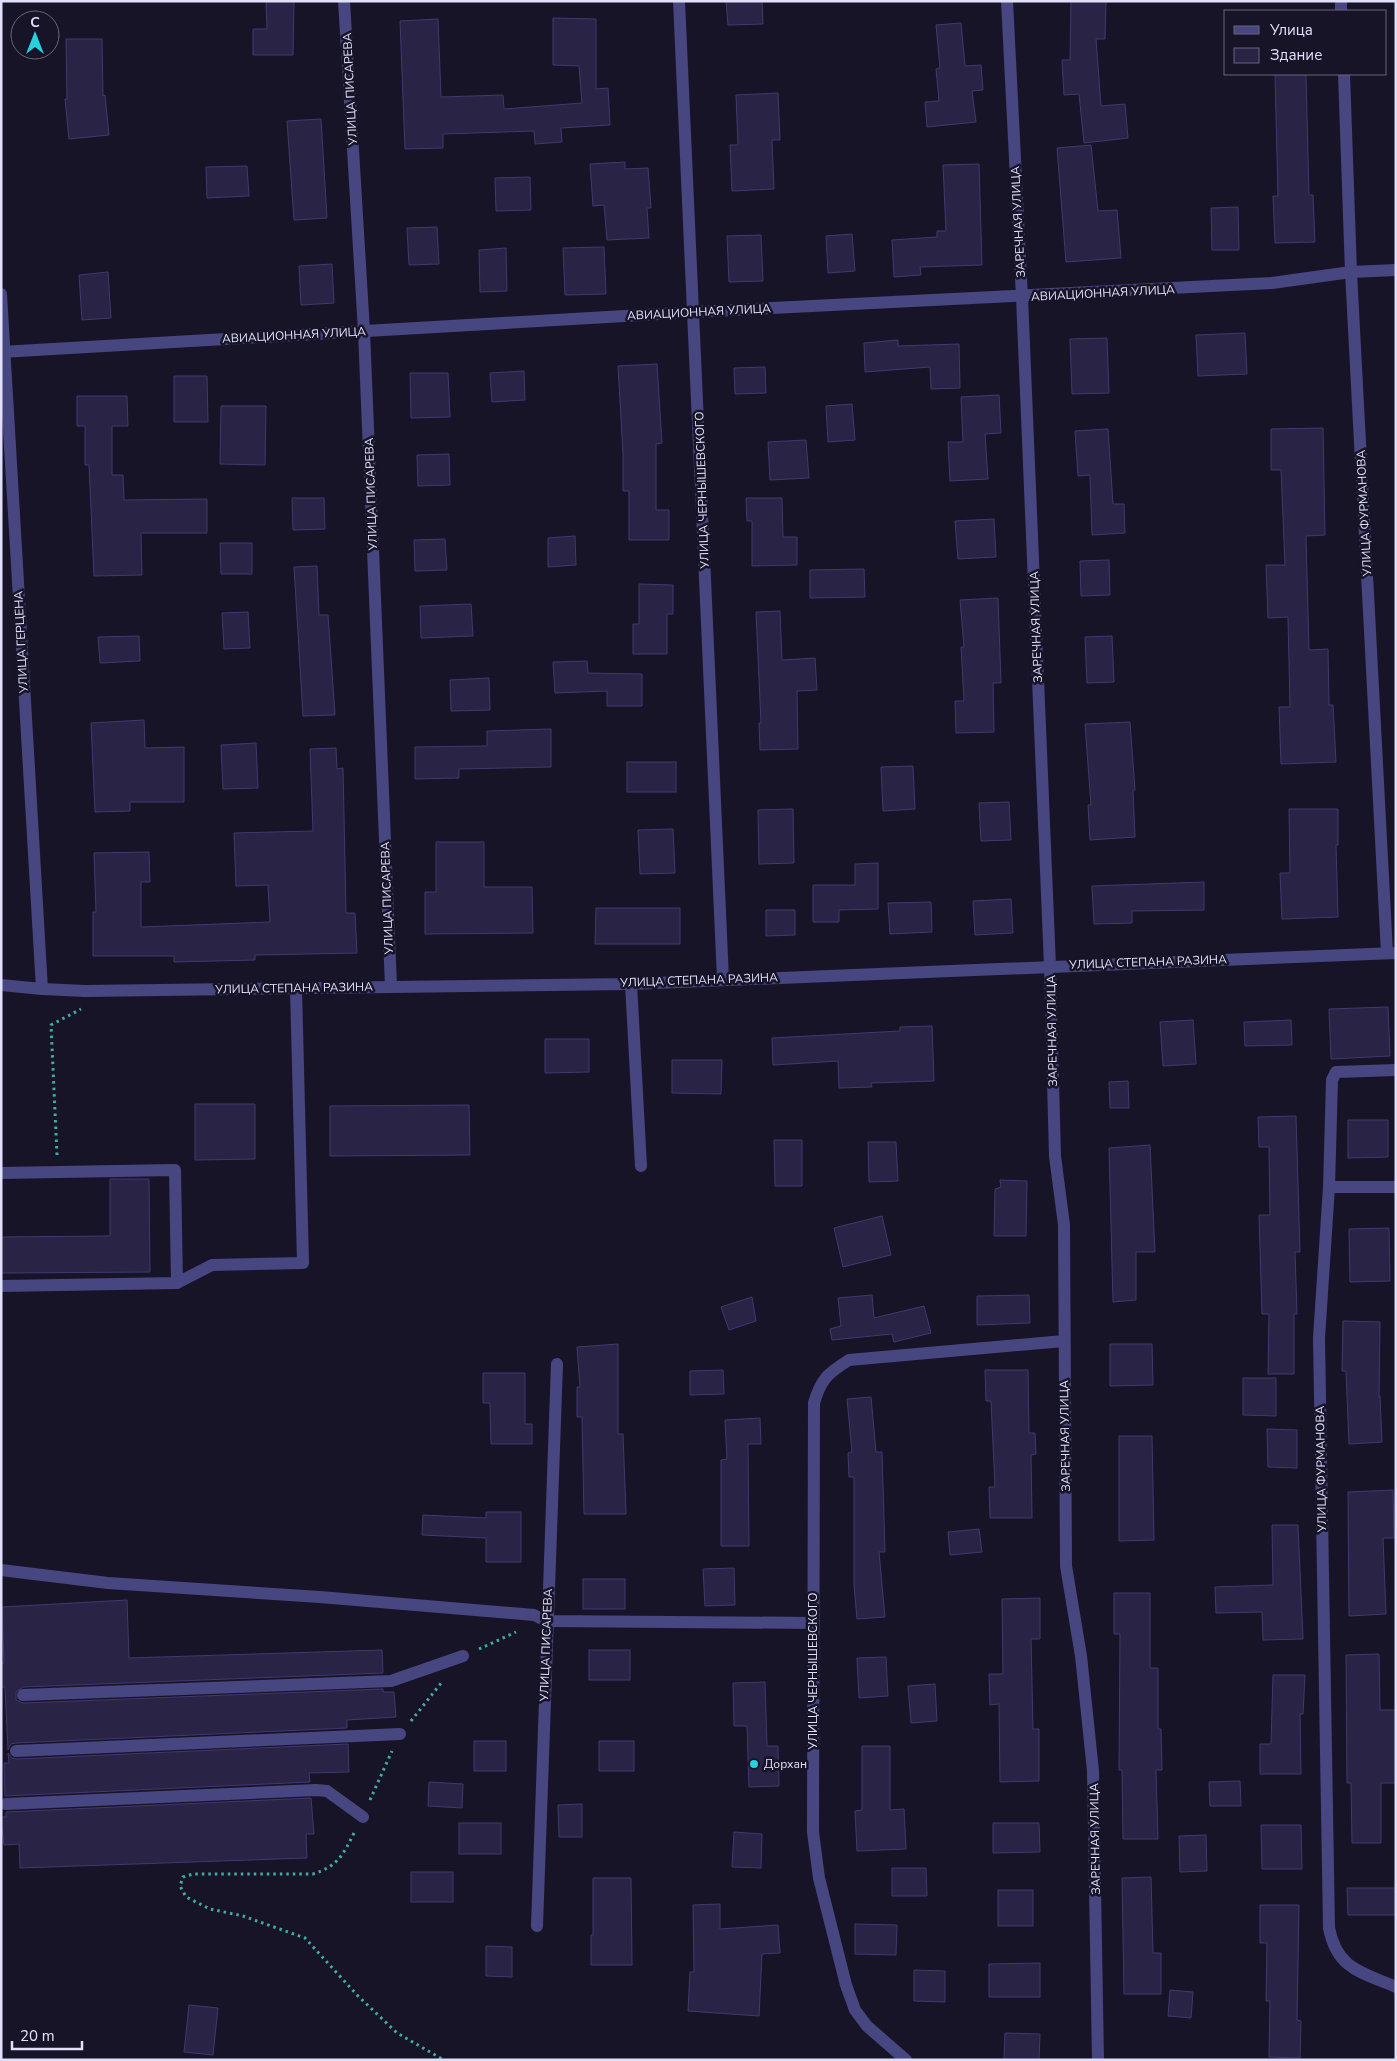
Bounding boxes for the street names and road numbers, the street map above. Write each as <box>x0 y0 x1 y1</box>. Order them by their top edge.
street label: УЛИЦА ПИСАРЕВА <box>339 32 361 147</box>
street label: ЗАРЕЧНАЯ УЛИЦА <box>1007 166 1029 278</box>
street label: АВИАЦИОННАЯ УЛИЦА <box>1031 281 1176 305</box>
street label: АВИАЦИОННАЯ УЛИЦА <box>627 300 772 324</box>
street label: АВИАЦИОННАЯ УЛИЦА <box>222 323 367 347</box>
street label: УЛИЦА ЧЕРНЫШЕВСКОГО <box>691 411 713 570</box>
street label: УЛИЦА ПИСАРЕВА <box>361 437 381 552</box>
street label: УЛИЦА ФУРМАНОВА <box>1353 449 1375 578</box>
street label: ЗАРЕЧНАЯ УЛИЦА <box>1026 571 1046 683</box>
street label: УЛИЦА ГЕРЦЕНА <box>10 590 32 694</box>
street label: УЛИЦА ПИСАРЕВА <box>377 841 397 956</box>
street label: УЛИЦА СТЕПАНА РАЗИНА <box>1068 951 1227 973</box>
street label: УЛИЦА СТЕПАНА РАЗИНА <box>619 969 778 991</box>
street label: ЗАРЕЧНАЯ УЛИЦА <box>1043 975 1061 1087</box>
street label: УЛИЦА СТЕПАНА РАЗИНА <box>214 979 373 997</box>
street label: ЗАРЕЧНАЯ УЛИЦА <box>1056 1380 1074 1492</box>
street label: УЛИЦА ФУРМАНОВА <box>1312 1405 1330 1533</box>
street label: УЛИЦА ПИСАРЕВА <box>536 1588 556 1703</box>
street label: УЛИЦА ЧЕРНЫШЕВСКОГО <box>805 1592 821 1751</box>
street label: ЗАРЕЧНАЯ УЛИЦА <box>1086 1783 1104 1895</box>

